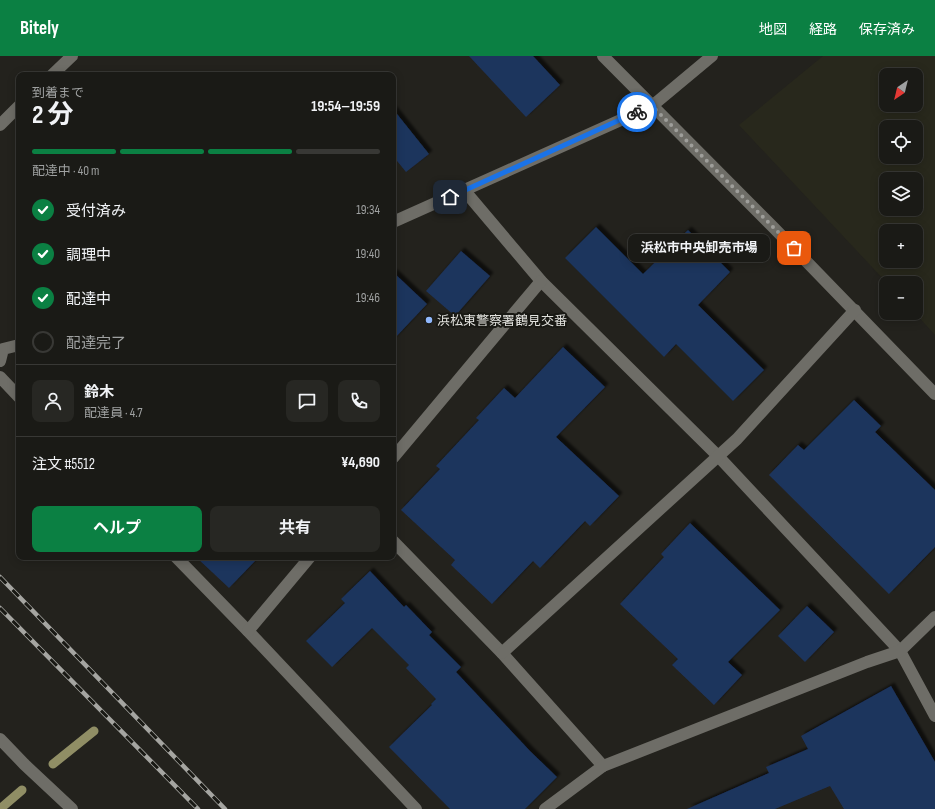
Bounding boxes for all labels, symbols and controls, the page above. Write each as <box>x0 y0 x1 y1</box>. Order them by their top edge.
text: Bitely <box>20 17 59 40</box>
text: 地図 <box>759 21 787 38</box>
text: 経路 <box>809 21 837 38</box>
text: 保存済み <box>859 21 915 38</box>
north arrow <box>879 68 923 112</box>
map controls <box>879 68 923 320</box>
text: 到着まで <box>32 85 84 101</box>
courier <box>617 92 657 132</box>
text: 19:54–19:59 <box>311 97 380 116</box>
text: 2 分 <box>32 100 73 131</box>
icon: bike <box>626 101 648 123</box>
button: locate <box>879 120 923 164</box>
text: 配達中 · 40 m <box>32 163 99 179</box>
button: layers <box>879 172 923 216</box>
pin <box>433 180 467 214</box>
icon: home <box>439 186 461 208</box>
icon: check <box>32 199 54 221</box>
text: 受付済み <box>66 202 126 221</box>
text: 19:34 <box>356 202 380 218</box>
button: + <box>879 224 923 268</box>
pin <box>777 231 811 265</box>
callout: 浜松市中央卸売市場 <box>628 234 770 262</box>
icon: bag <box>783 237 805 259</box>
text: 浜松市中央卸売市場 <box>640 240 758 256</box>
icon: check <box>32 243 54 265</box>
text: 調理中 <box>66 246 111 265</box>
text: 19:40 <box>356 246 380 262</box>
button: − <box>879 276 923 320</box>
icon: check <box>32 287 54 309</box>
text: 配達中 <box>66 290 111 309</box>
text: 19:46 <box>356 290 380 306</box>
place label: 浜松東警察署鶴見交番 <box>437 313 567 329</box>
marker: 浜松東警察署鶴見交番 <box>424 315 434 325</box>
text: 配達完了 <box>66 334 126 353</box>
button: person <box>32 380 74 422</box>
button: chat <box>286 380 328 422</box>
button: phone <box>338 380 380 422</box>
text: 鈴木 <box>84 383 114 402</box>
text: 配達員 · 4.7 <box>84 405 142 421</box>
text: ¥4,690 <box>341 453 380 472</box>
text: 注文 #5512 <box>32 455 95 474</box>
button: ヘルプ <box>32 506 202 552</box>
button: 共有 <box>210 506 380 552</box>

